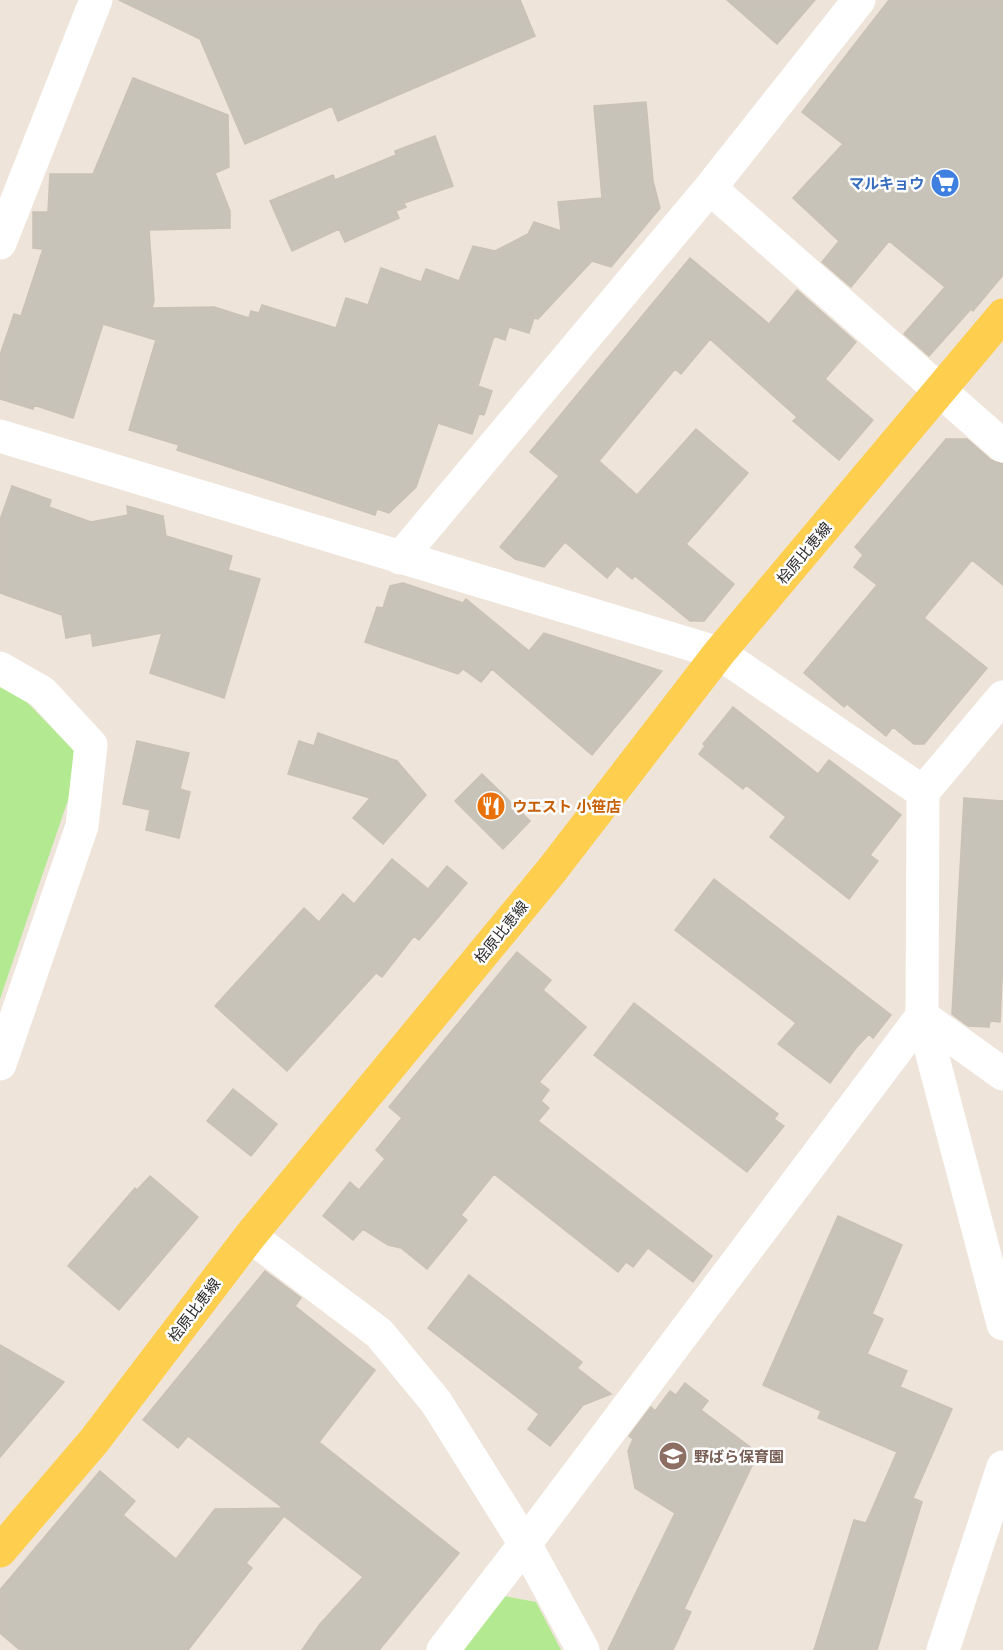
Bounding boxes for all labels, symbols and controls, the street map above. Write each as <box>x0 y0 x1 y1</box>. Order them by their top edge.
supermarket icon: マルキョウ <box>929 167 961 199</box>
place label: マルキョウ <box>849 175 924 192</box>
street label: 桧原比恵線 <box>773 519 835 587</box>
restaurant icon: ウエスト 小笹店 <box>475 790 507 822</box>
place label: ウエスト 小笹店 <box>512 798 621 815</box>
street label: 桧原比恵線 <box>471 898 531 966</box>
street label: 桧原比恵線 <box>165 1275 223 1345</box>
school or university icon: 野ばら保育園 <box>657 1440 689 1472</box>
place label: 野ばら保育園 <box>694 1448 784 1465</box>

